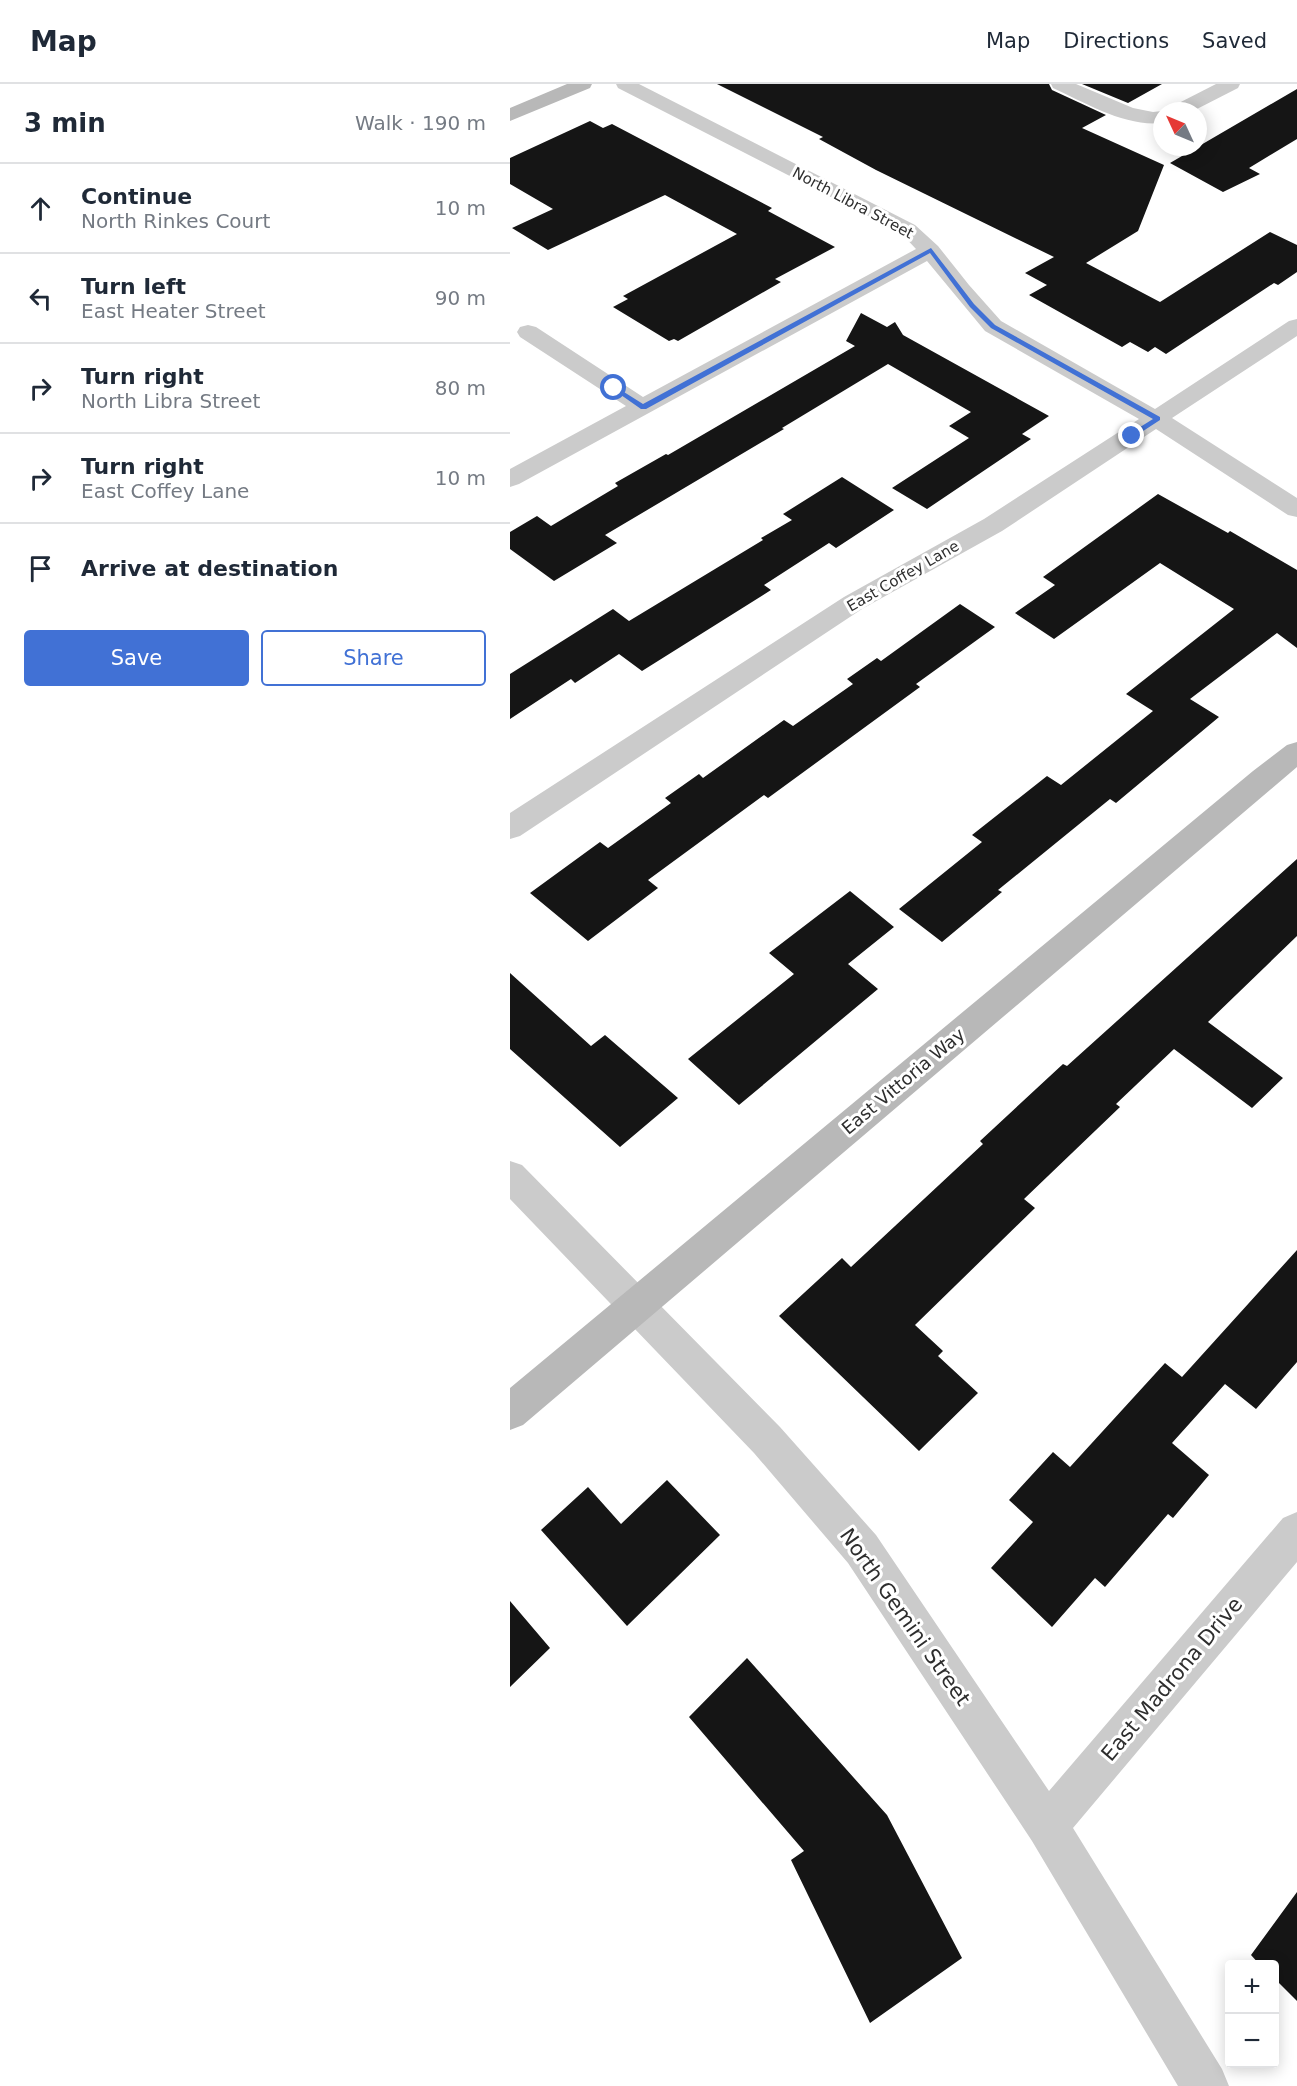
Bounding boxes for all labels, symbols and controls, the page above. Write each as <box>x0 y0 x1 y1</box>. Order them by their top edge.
text: Map <box>30 25 97 58</box>
text: Map <box>986 29 1030 53</box>
text: Directions <box>1063 29 1169 53</box>
text: Saved <box>1202 29 1267 53</box>
north arrow <box>1153 102 1207 156</box>
text: 3 min <box>24 108 106 138</box>
text: Walk · 190 m <box>355 111 486 135</box>
street label: North Libra Street <box>789 163 917 243</box>
text: Continue <box>81 184 192 209</box>
icon: ahead <box>24 192 57 225</box>
text: 10 m <box>435 196 486 220</box>
text: North Rinkes Court <box>81 209 270 233</box>
text: Turn left <box>81 274 186 299</box>
icon: left <box>24 282 57 315</box>
text: 90 m <box>435 286 486 310</box>
text: East Heater Street <box>81 299 266 323</box>
text: Turn right <box>81 364 204 389</box>
icon: right <box>24 372 57 405</box>
route start <box>600 374 626 400</box>
text: 80 m <box>435 376 486 400</box>
text: North Libra Street <box>81 389 260 413</box>
route end <box>1118 422 1144 448</box>
text: Turn right <box>81 454 204 479</box>
icon: right <box>24 462 57 495</box>
text: 10 m <box>435 466 486 490</box>
text: East Coffey Lane <box>81 479 249 503</box>
street label: East Coffey Lane <box>844 537 962 615</box>
icon: arrive <box>24 552 57 585</box>
text: Arrive at destination <box>81 556 338 581</box>
button: Save <box>24 630 249 686</box>
button: Share <box>261 630 486 686</box>
street label: East Vittoria Way <box>837 1023 969 1139</box>
street label: North Gemini Street <box>835 1524 975 1710</box>
street label: East Madrona Drive <box>1097 1592 1247 1766</box>
map controls <box>1225 1960 1279 2068</box>
button: + <box>1225 1960 1279 2014</box>
button: − <box>1225 2014 1279 2068</box>

